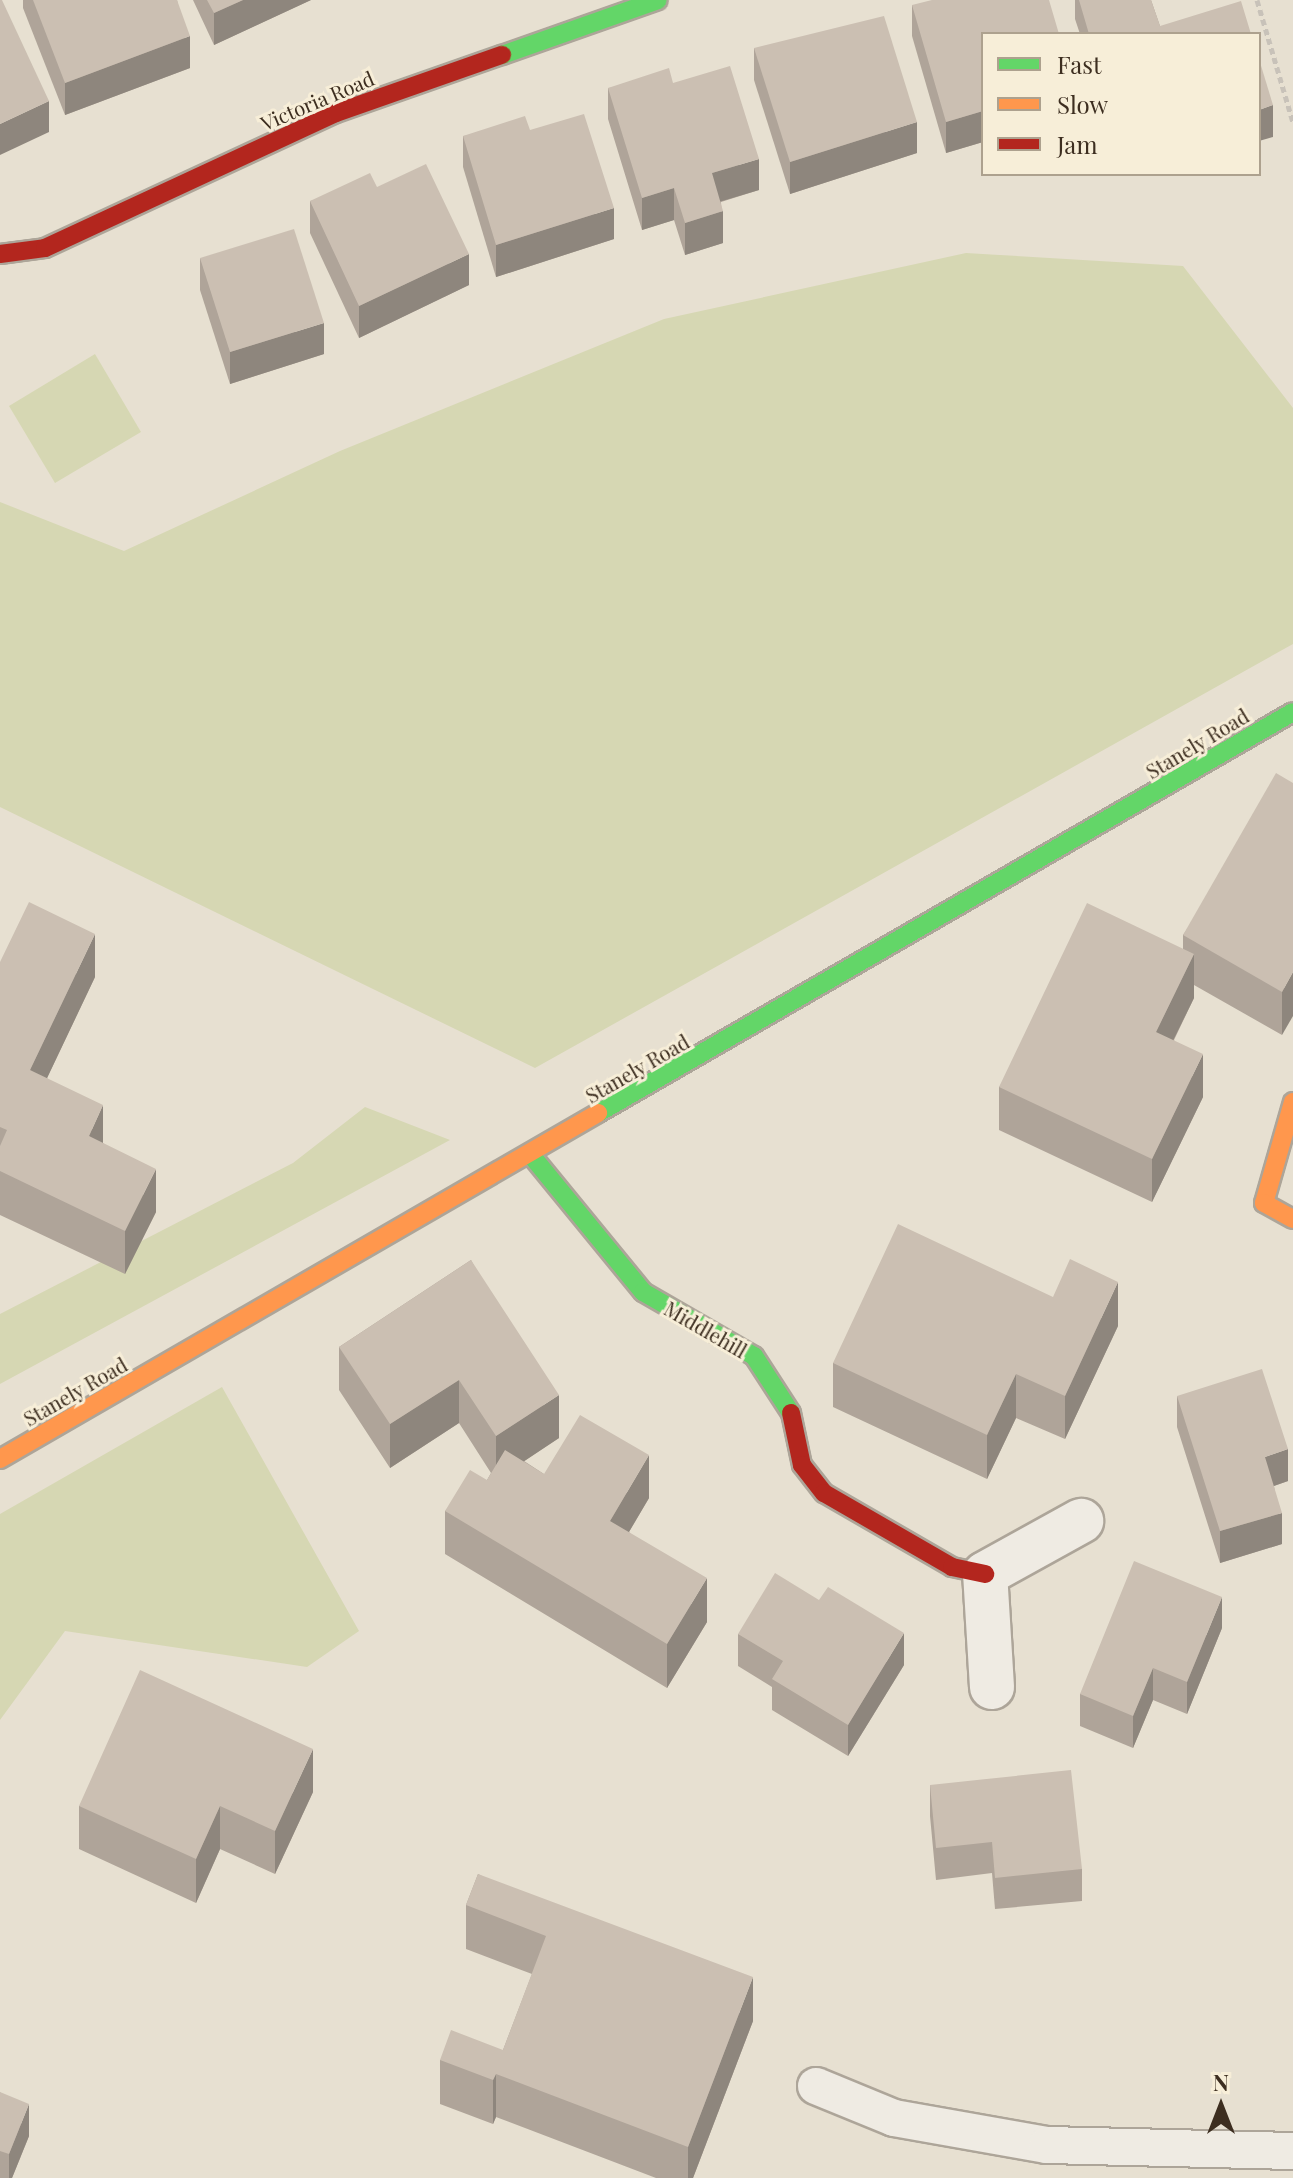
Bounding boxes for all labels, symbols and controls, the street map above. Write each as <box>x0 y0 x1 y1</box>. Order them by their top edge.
legend <box>981 32 1261 176</box>
text: Fast <box>1057 48 1102 80</box>
street label: Victoria Road <box>257 65 377 135</box>
text: Slow <box>1057 88 1108 120</box>
text: Jam <box>1057 128 1098 160</box>
street label: Stanely Road <box>1141 703 1253 783</box>
street label: Stanely Road <box>581 1029 693 1107</box>
street label: Middlehill <box>661 1296 751 1362</box>
street label: Stanely Road <box>19 1352 131 1430</box>
north arrow <box>1181 2066 1261 2146</box>
text: N <box>1213 2067 1229 2097</box>

